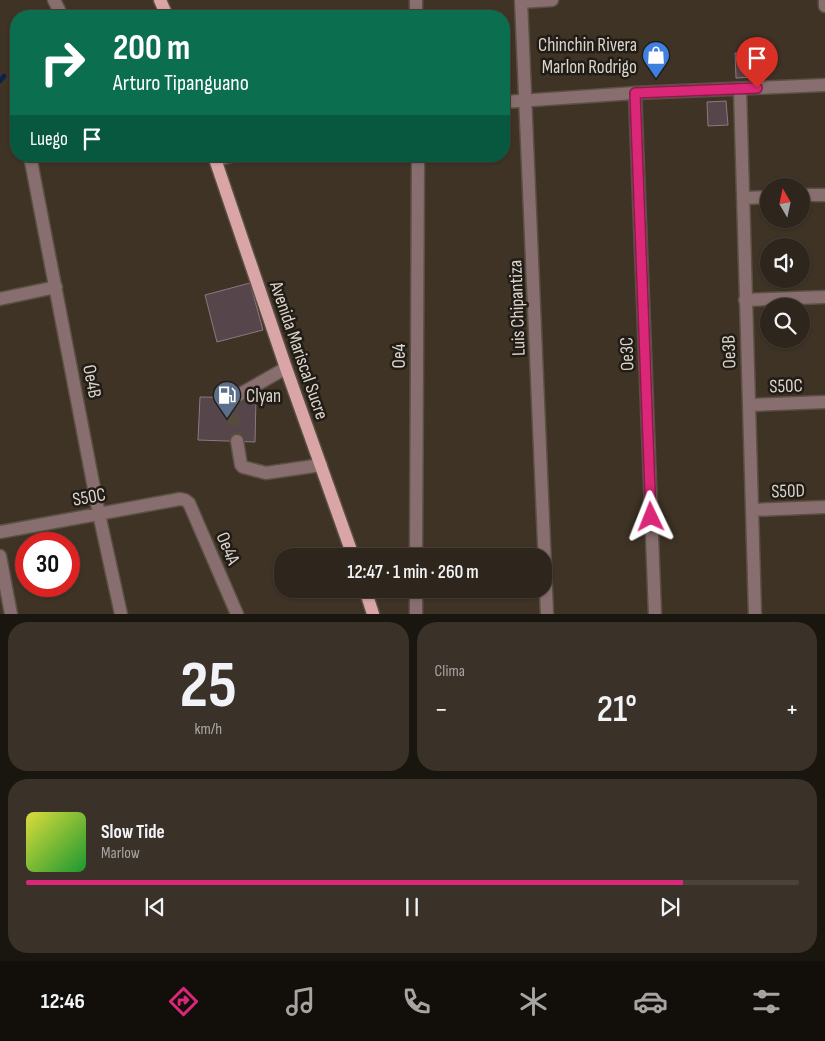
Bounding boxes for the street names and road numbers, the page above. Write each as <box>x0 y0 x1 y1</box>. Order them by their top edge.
street label: Luis Chipantiza <box>504 260 531 356</box>
street label: Avenida Mariscal Sucre <box>264 277 333 423</box>
street label: Oe3B <box>717 335 742 369</box>
street label: Oe3C <box>615 336 640 371</box>
street label: Oe4 <box>388 343 411 368</box>
street label: Oe4B <box>77 363 106 400</box>
street label: S50C <box>769 374 803 399</box>
street label: S50D <box>771 479 805 504</box>
street label: S50C <box>71 483 108 512</box>
street label: Oe4A <box>211 529 245 569</box>

